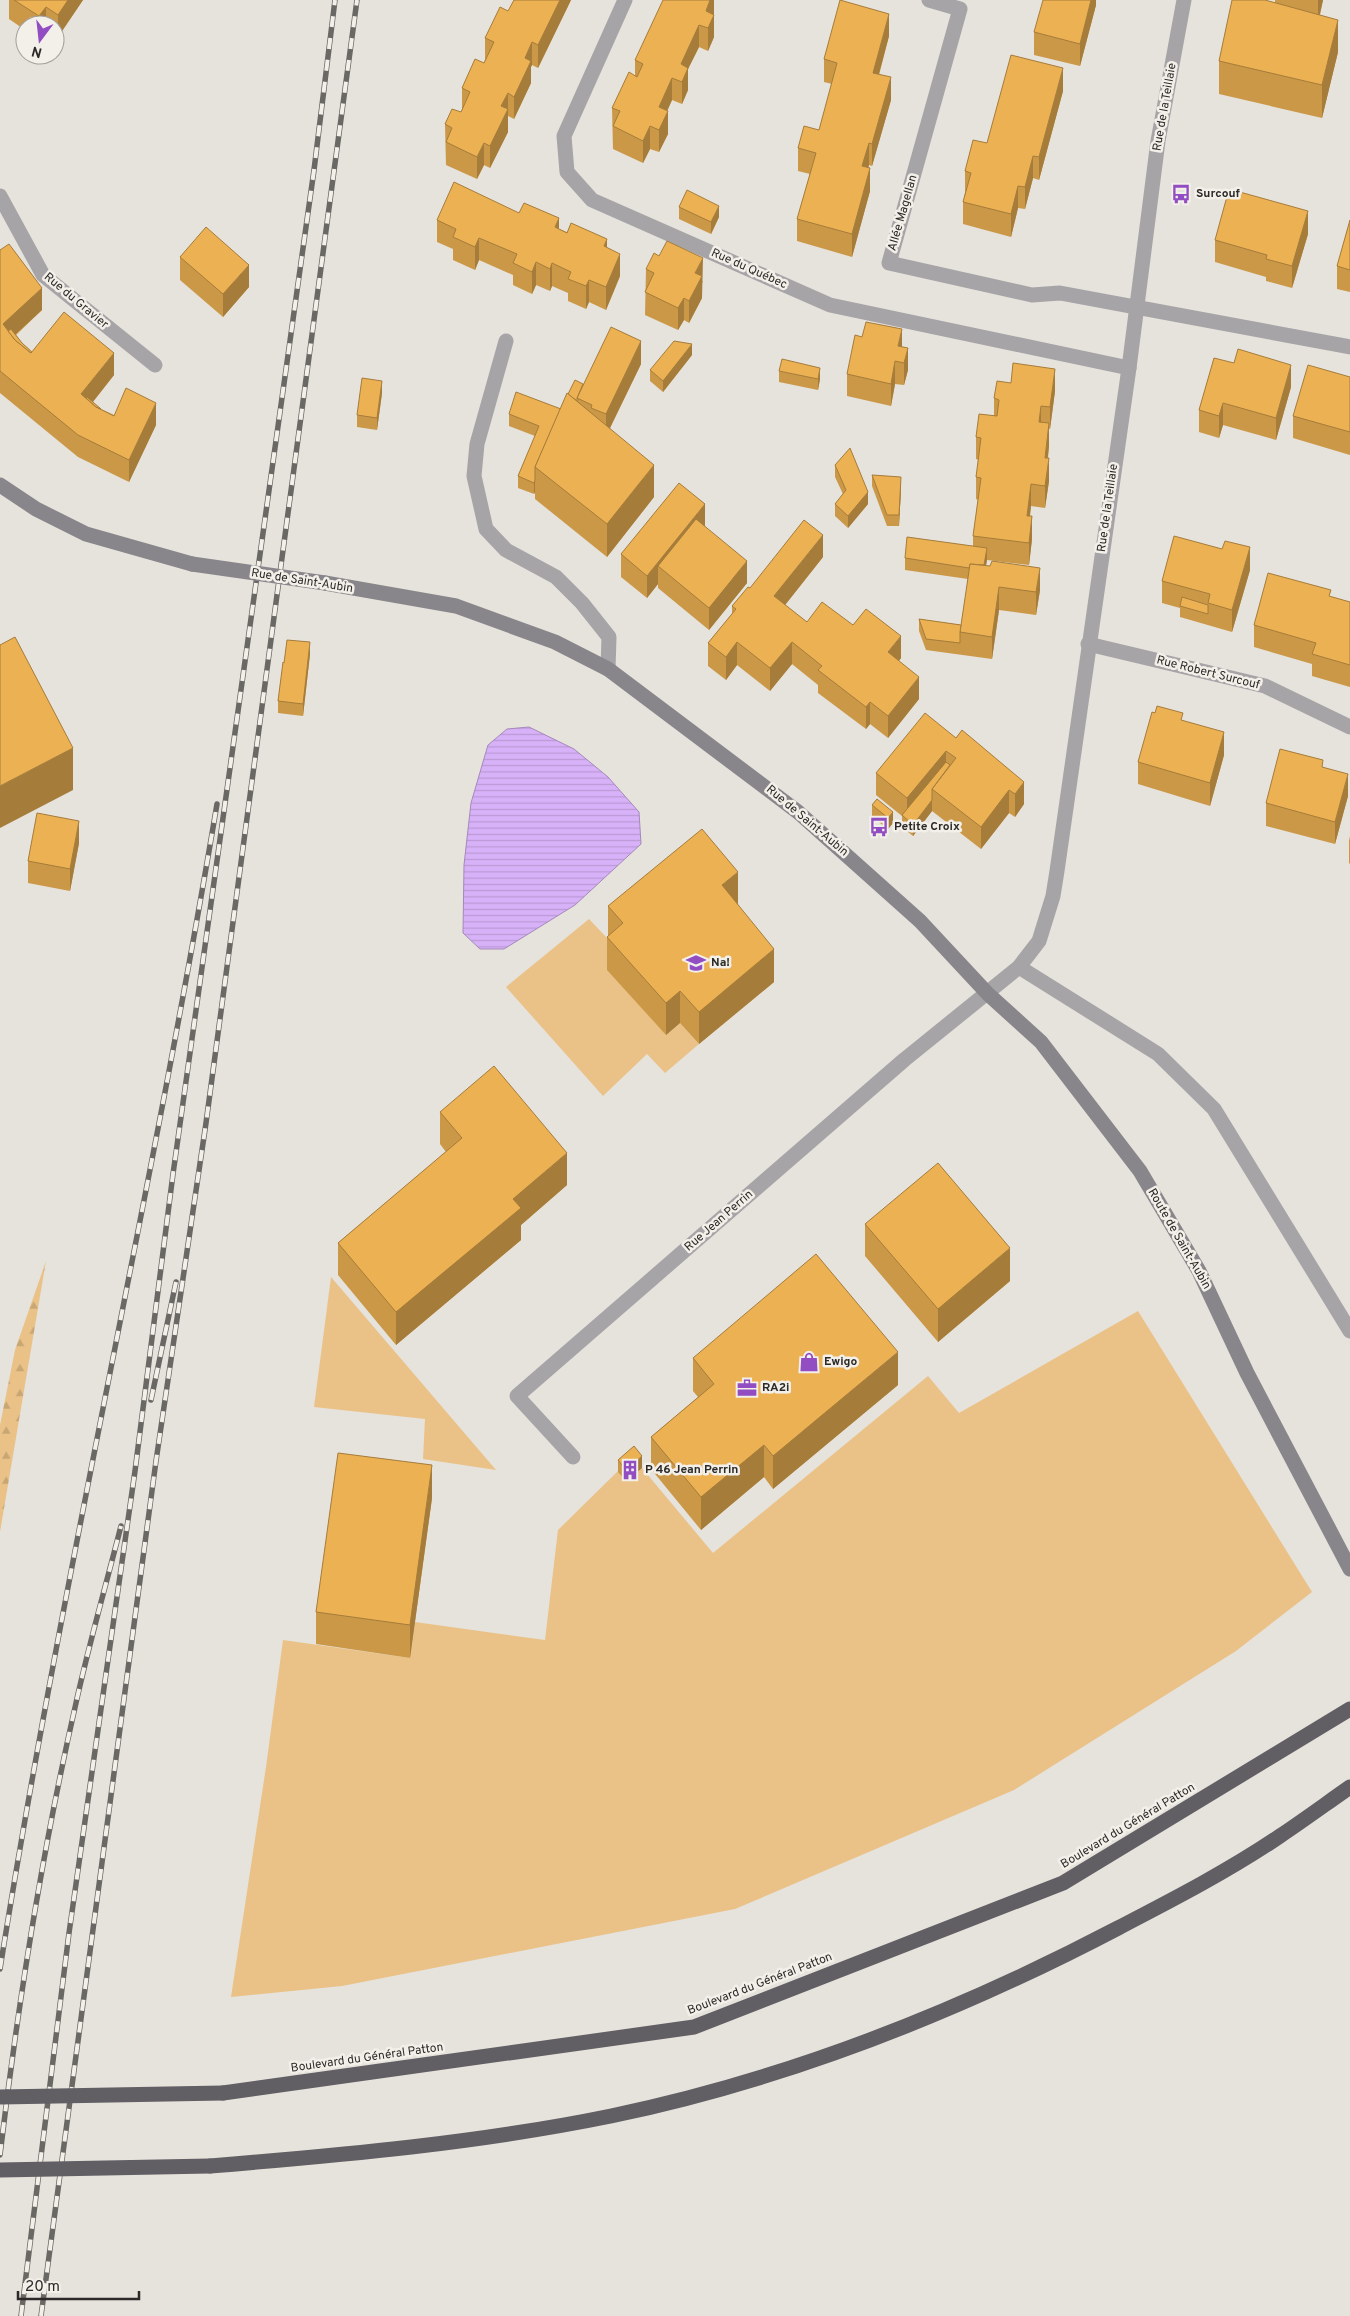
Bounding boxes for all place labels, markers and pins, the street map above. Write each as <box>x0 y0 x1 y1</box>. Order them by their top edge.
bus stop icon: Surcouf <box>1170 183 1192 205</box>
place label: Surcouf <box>1196 186 1241 202</box>
bus stop icon: Petite Croix <box>868 816 890 838</box>
place label: Petite Croix <box>894 819 960 835</box>
school or university icon: Na! <box>685 952 707 974</box>
place label: Na! <box>711 955 730 971</box>
shop icon: Ewigo <box>798 1351 820 1373</box>
place label: Ewigo <box>824 1354 857 1370</box>
office icon: RA2i <box>736 1377 758 1399</box>
place label: RA2i <box>762 1380 789 1396</box>
building icon: P 46 Jean Perrin <box>619 1459 641 1481</box>
place label: P 46 Jean Perrin <box>645 1462 738 1478</box>

